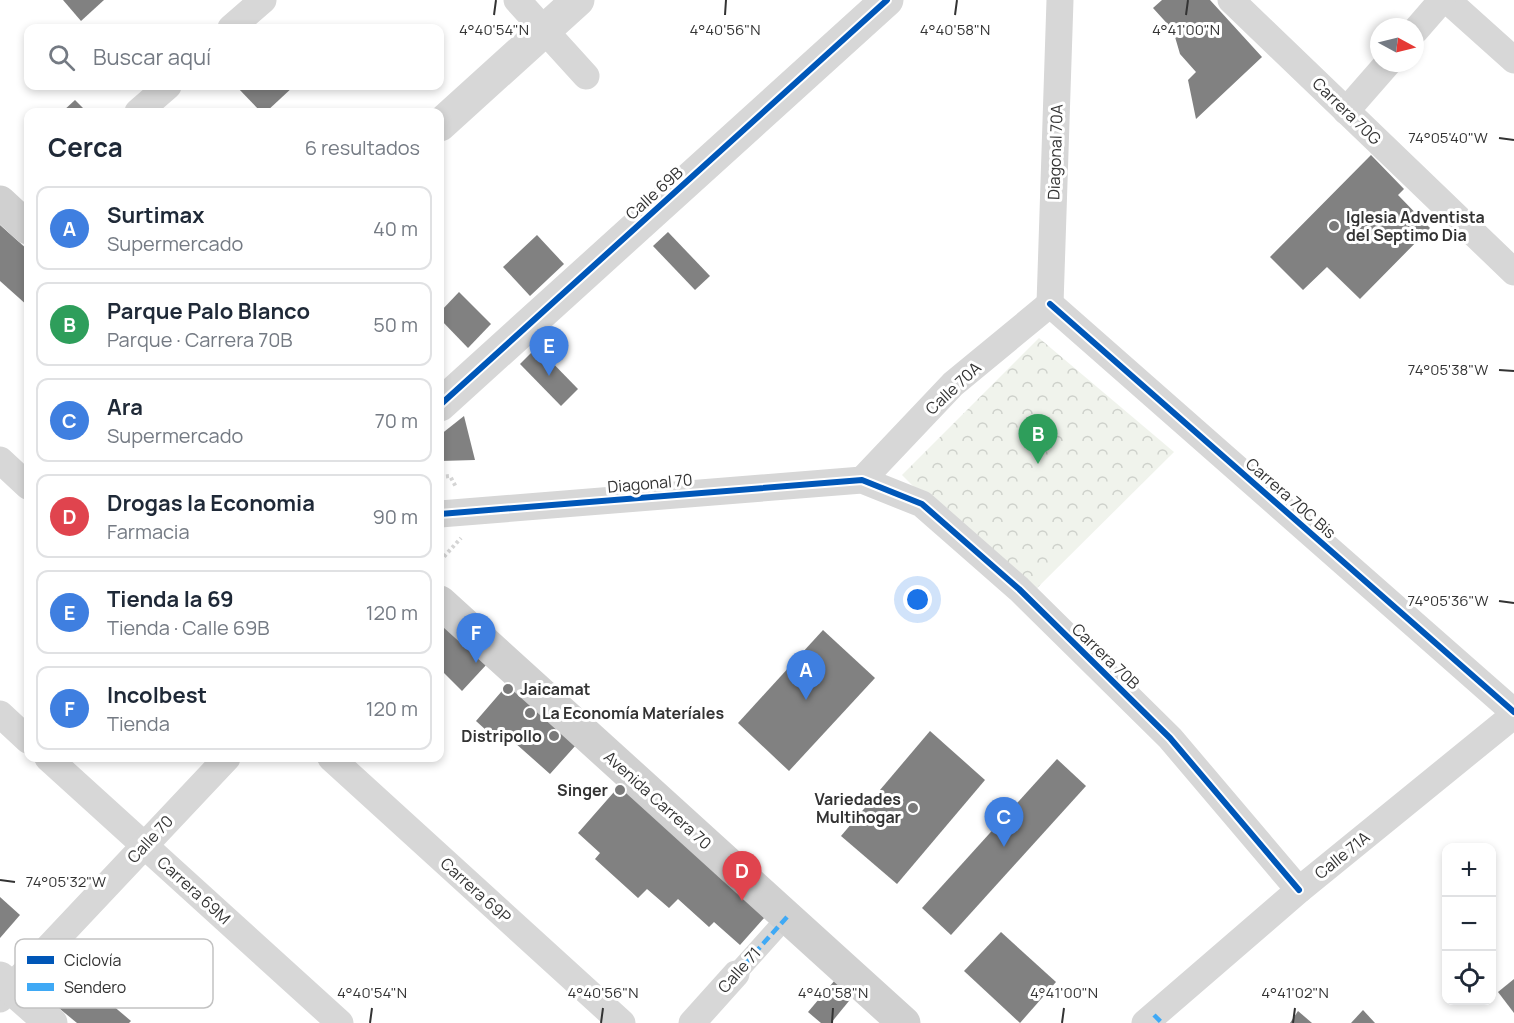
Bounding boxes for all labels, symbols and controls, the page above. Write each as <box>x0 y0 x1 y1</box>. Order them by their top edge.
north arrow <box>1370 18 1424 72</box>
text: 4°40'54"N <box>459 19 529 40</box>
text: 4°40'56"N <box>690 19 760 40</box>
text: 4°40'58"N <box>920 19 990 40</box>
text: 4°41'00"N <box>1152 19 1220 40</box>
search box <box>24 24 444 90</box>
icon: search <box>45 41 78 74</box>
text: Buscar aquí <box>93 42 211 72</box>
street label: Carrera 70G <box>1308 73 1386 149</box>
street label: Diagonal 70A <box>1042 104 1068 200</box>
text: 74°05'40"W <box>1408 127 1488 148</box>
text: Cerca <box>48 129 123 165</box>
text: 6 resultados <box>305 134 420 161</box>
street label: Calle 69B <box>621 161 687 225</box>
text: Surtimax <box>107 200 204 230</box>
place label: Iglesia Adventista del Septimo Dia <box>1346 206 1485 246</box>
text: A <box>63 215 76 242</box>
text: 40 m <box>373 215 418 242</box>
marker: Iglesia Adventista del Septimo Dia <box>1327 219 1341 233</box>
text: Supermercado <box>107 230 243 257</box>
text: Parque Palo Blanco <box>107 296 310 326</box>
text: B <box>63 311 76 338</box>
text: 50 m <box>373 311 418 338</box>
text: Parque · Carrera 70B <box>107 326 293 353</box>
pin: E <box>530 326 568 376</box>
street label: Calle 70A <box>921 357 985 419</box>
text: 74°05'38"W <box>1408 359 1488 380</box>
text: Ara <box>107 392 143 422</box>
text: C <box>62 407 77 434</box>
text: 70 m <box>375 407 418 434</box>
pin: B <box>1018 414 1058 464</box>
text: Supermercado <box>107 422 243 449</box>
street label: Carrera 70C Bis <box>1241 453 1341 543</box>
street label: Diagonal 70 <box>606 468 694 498</box>
text: Drogas la Economia <box>107 488 315 518</box>
text: D <box>62 503 77 530</box>
text: 90 m <box>372 503 418 530</box>
text: Farmacia <box>107 518 190 545</box>
text: Tienda la 69 <box>107 584 234 614</box>
your location <box>903 585 932 614</box>
text: 74°05'36"W <box>1407 590 1489 611</box>
text: E <box>64 599 75 626</box>
text: 120 m <box>366 599 418 626</box>
text: Tienda · Calle 69B <box>107 614 270 641</box>
pin: F <box>456 614 496 663</box>
street label: Carrera 70B <box>1067 618 1145 694</box>
pin: A <box>786 650 826 700</box>
place label: Jaicamat <box>520 678 591 700</box>
text: Incolbest <box>107 680 207 710</box>
marker: Jaicamat <box>501 682 515 696</box>
text: F <box>64 695 75 722</box>
text: 120 m <box>366 695 418 722</box>
place label: La Economía Materíales <box>542 702 724 724</box>
marker: La Economía Materíales <box>523 706 537 720</box>
text: Tienda <box>107 710 170 737</box>
place label: Distripollo <box>461 725 542 747</box>
marker: Distripollo <box>547 729 561 743</box>
street label: Avenida Carrera 70 <box>600 746 716 854</box>
place label: Singer <box>557 779 608 801</box>
marker: Singer <box>613 783 627 797</box>
place label: Variedades Multihogar <box>814 788 901 828</box>
pin: C <box>984 798 1024 847</box>
marker: Variedades Multihogar <box>906 801 920 815</box>
street label: Calle 70 <box>122 810 178 868</box>
street label: Calle 71A <box>1310 826 1374 884</box>
map controls <box>1442 843 1496 1005</box>
button: + <box>1442 843 1496 897</box>
street label: Carrera 69M <box>153 851 235 929</box>
street label: Carrera 69P <box>436 852 516 928</box>
pin: D <box>722 852 762 901</box>
text: 74°05'32"W <box>26 871 106 892</box>
button: − <box>1442 897 1496 951</box>
legend <box>15 939 213 1008</box>
street label: Calle 71 <box>713 942 765 998</box>
text: Ciclovía <box>64 949 121 971</box>
button: locate <box>1442 951 1496 1005</box>
text: Sendero <box>64 976 126 998</box>
text: 4°40'54"N <box>337 982 407 1003</box>
text: 4°40'56"N <box>568 982 638 1003</box>
text: 4°40'58"N <box>798 982 868 1003</box>
text: 4°41'00"N <box>1030 982 1098 1003</box>
text: 4°41'02"N <box>1261 982 1329 1003</box>

